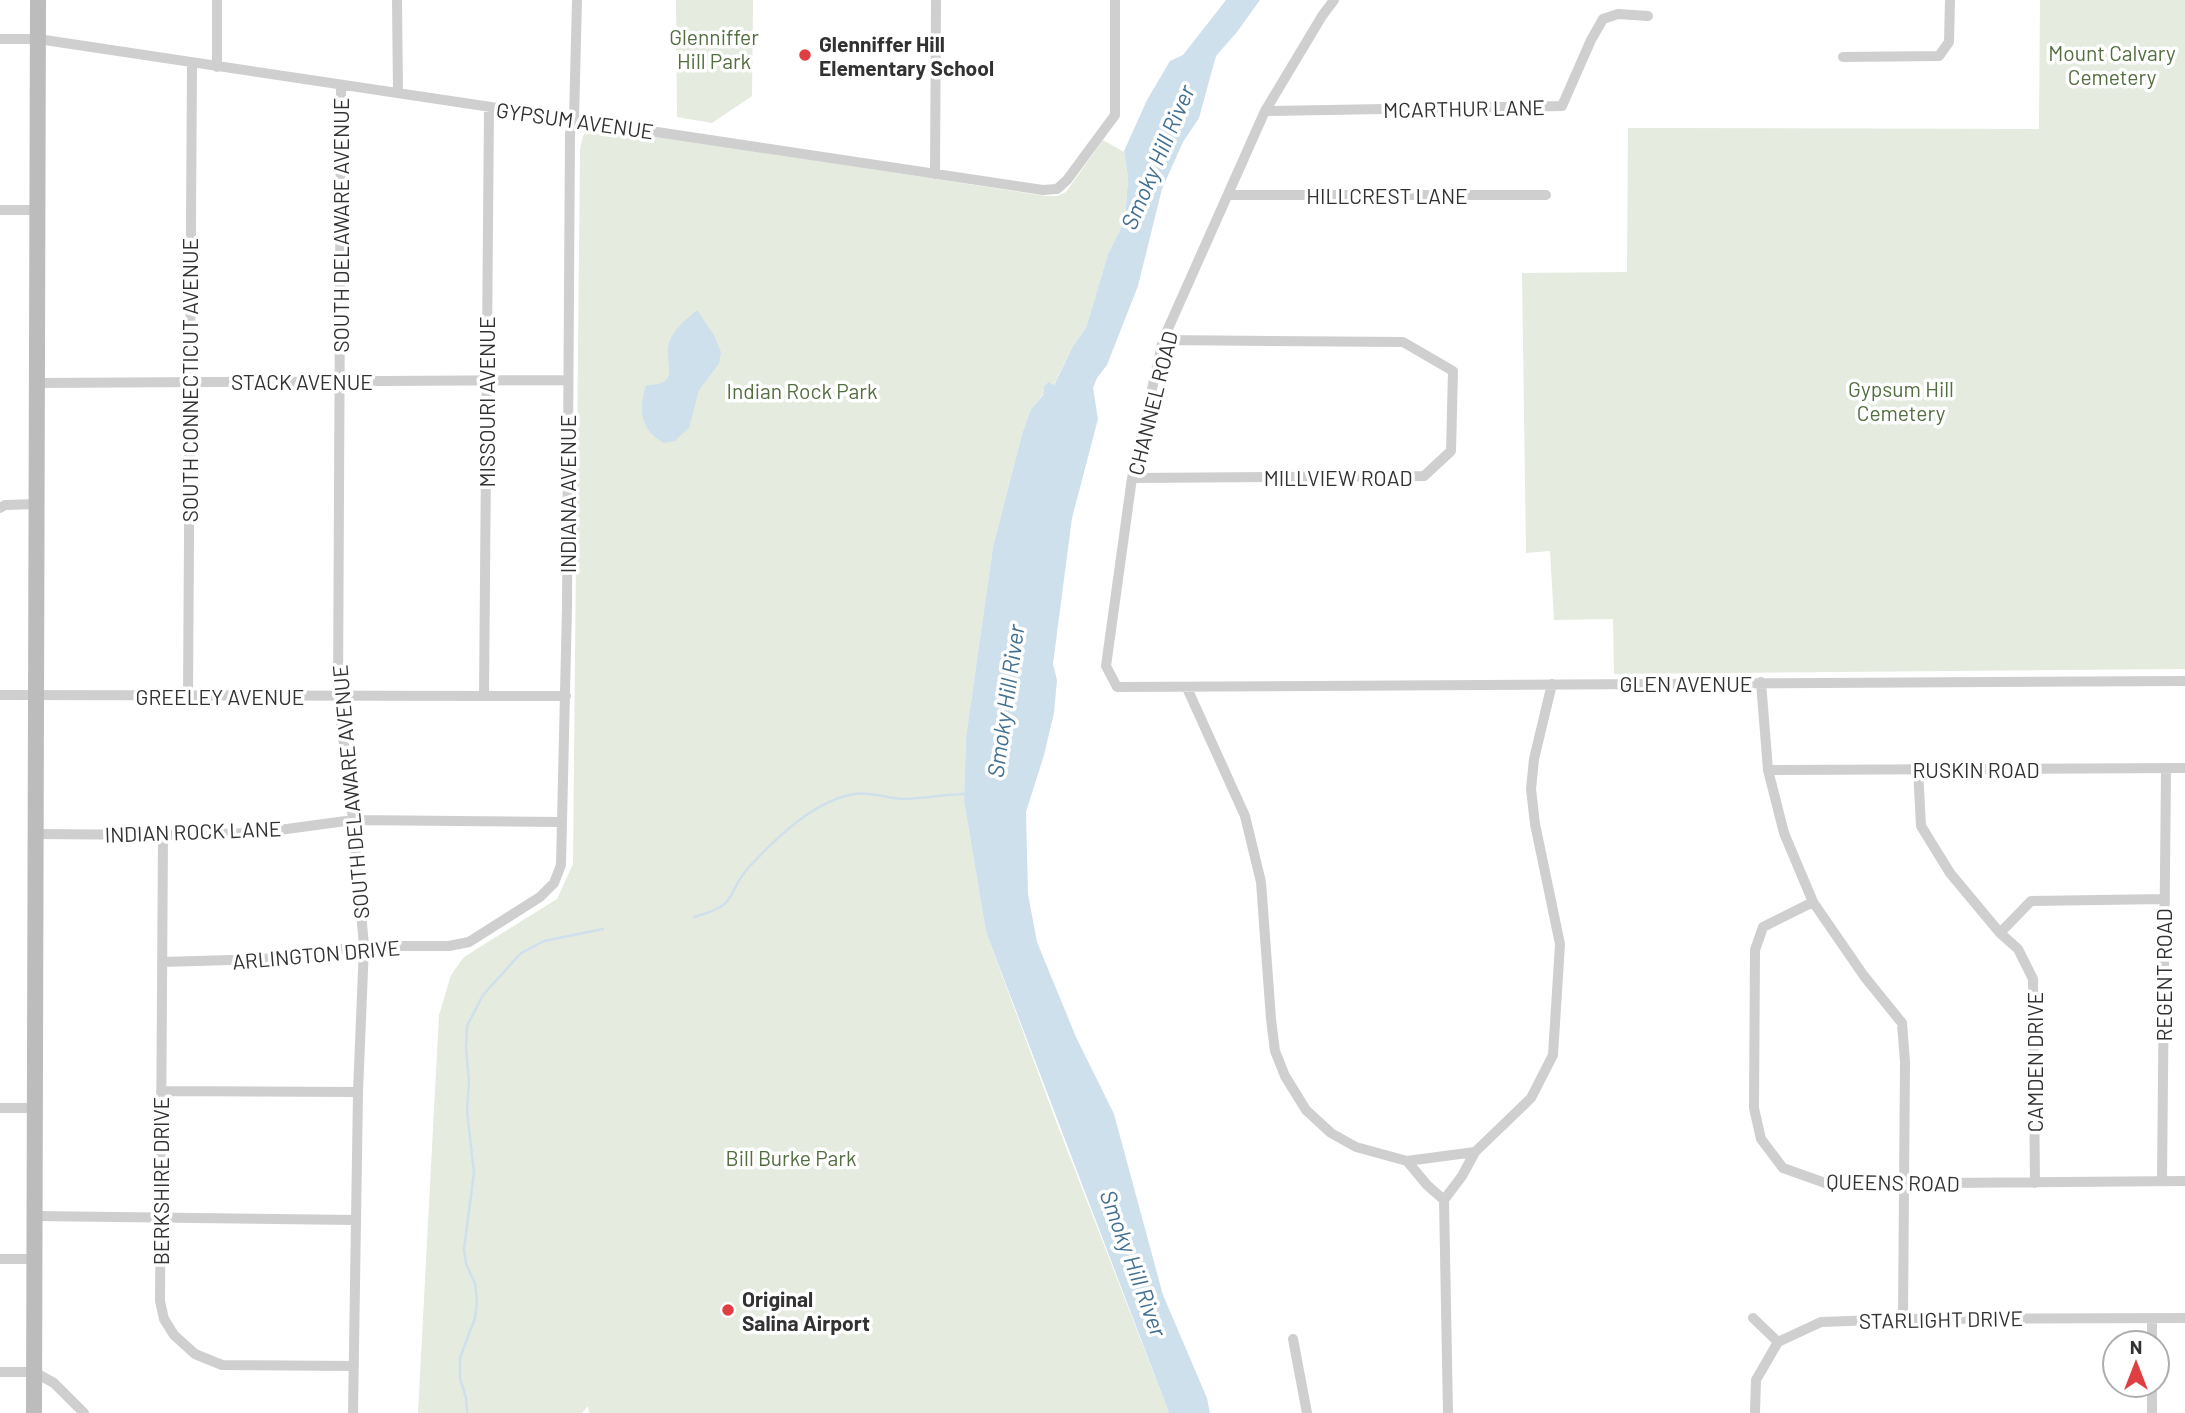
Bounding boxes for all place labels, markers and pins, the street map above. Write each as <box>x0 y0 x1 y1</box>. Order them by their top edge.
place label: Glenniffer Hill Elementary School <box>819 31 994 80</box>
marker: Glenniffer Hill Elementary School <box>797 47 813 63</box>
place label: Original Salina Airport <box>742 1286 870 1335</box>
marker: Original Salina Airport <box>720 1302 736 1318</box>

